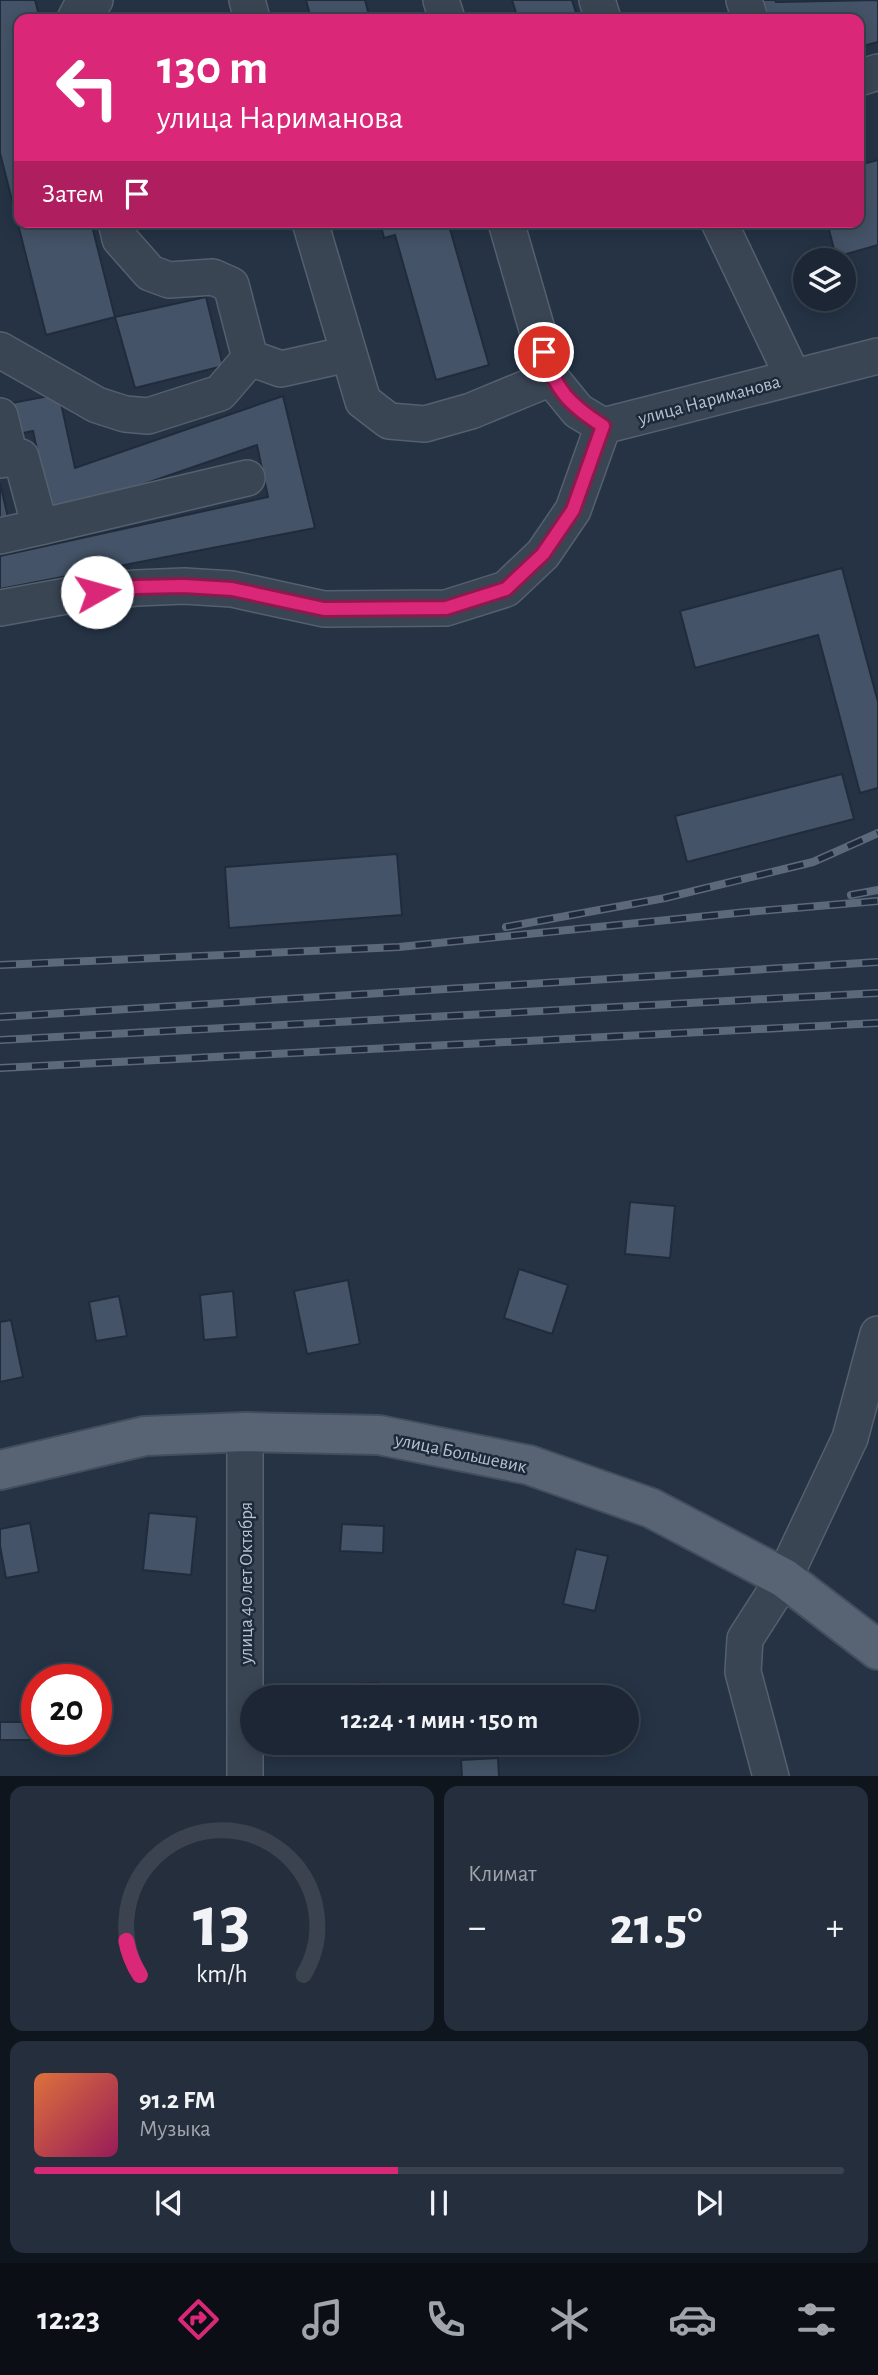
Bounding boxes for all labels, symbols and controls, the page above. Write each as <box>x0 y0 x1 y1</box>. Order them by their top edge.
icon: left <box>42 42 133 133</box>
text: 130 m <box>157 44 268 93</box>
text: улица Нариманова <box>157 102 404 134</box>
icon: arrive <box>118 175 156 213</box>
text: Затем <box>42 181 104 207</box>
map controls <box>793 248 856 311</box>
button: layers <box>793 248 856 311</box>
pin <box>514 322 574 382</box>
icon: arrive <box>525 333 563 371</box>
street label: улица Нариманова <box>635 372 783 429</box>
position arrow <box>60 555 134 629</box>
street label: улица Большевик <box>392 1430 529 1477</box>
street label: улица 40 лет Октября <box>237 1502 256 1665</box>
speed limit sign: 20 <box>21 1664 112 1755</box>
text: 12:24 · 1 мин · 150 m <box>341 1707 538 1733</box>
text: Климат <box>468 1863 537 1886</box>
text: 13 <box>193 1887 251 1960</box>
text: 21.5° <box>610 1901 702 1953</box>
text: − <box>468 1909 486 1947</box>
text: + <box>826 1909 844 1947</box>
text: km/h <box>196 1961 248 1986</box>
text: 91.2 FM <box>139 2087 215 2113</box>
text: Музыка <box>139 2118 211 2141</box>
icon: previous <box>150 2184 188 2222</box>
icon: pause <box>420 2184 458 2222</box>
icon: next <box>690 2184 728 2222</box>
icon: directions <box>174 2295 223 2344</box>
icon: music <box>298 2295 347 2344</box>
icon: phone <box>421 2295 470 2344</box>
icon: climate <box>545 2295 594 2344</box>
icon: car <box>668 2295 717 2344</box>
icon: filters <box>792 2295 841 2344</box>
text: 12:23 <box>37 2303 100 2335</box>

